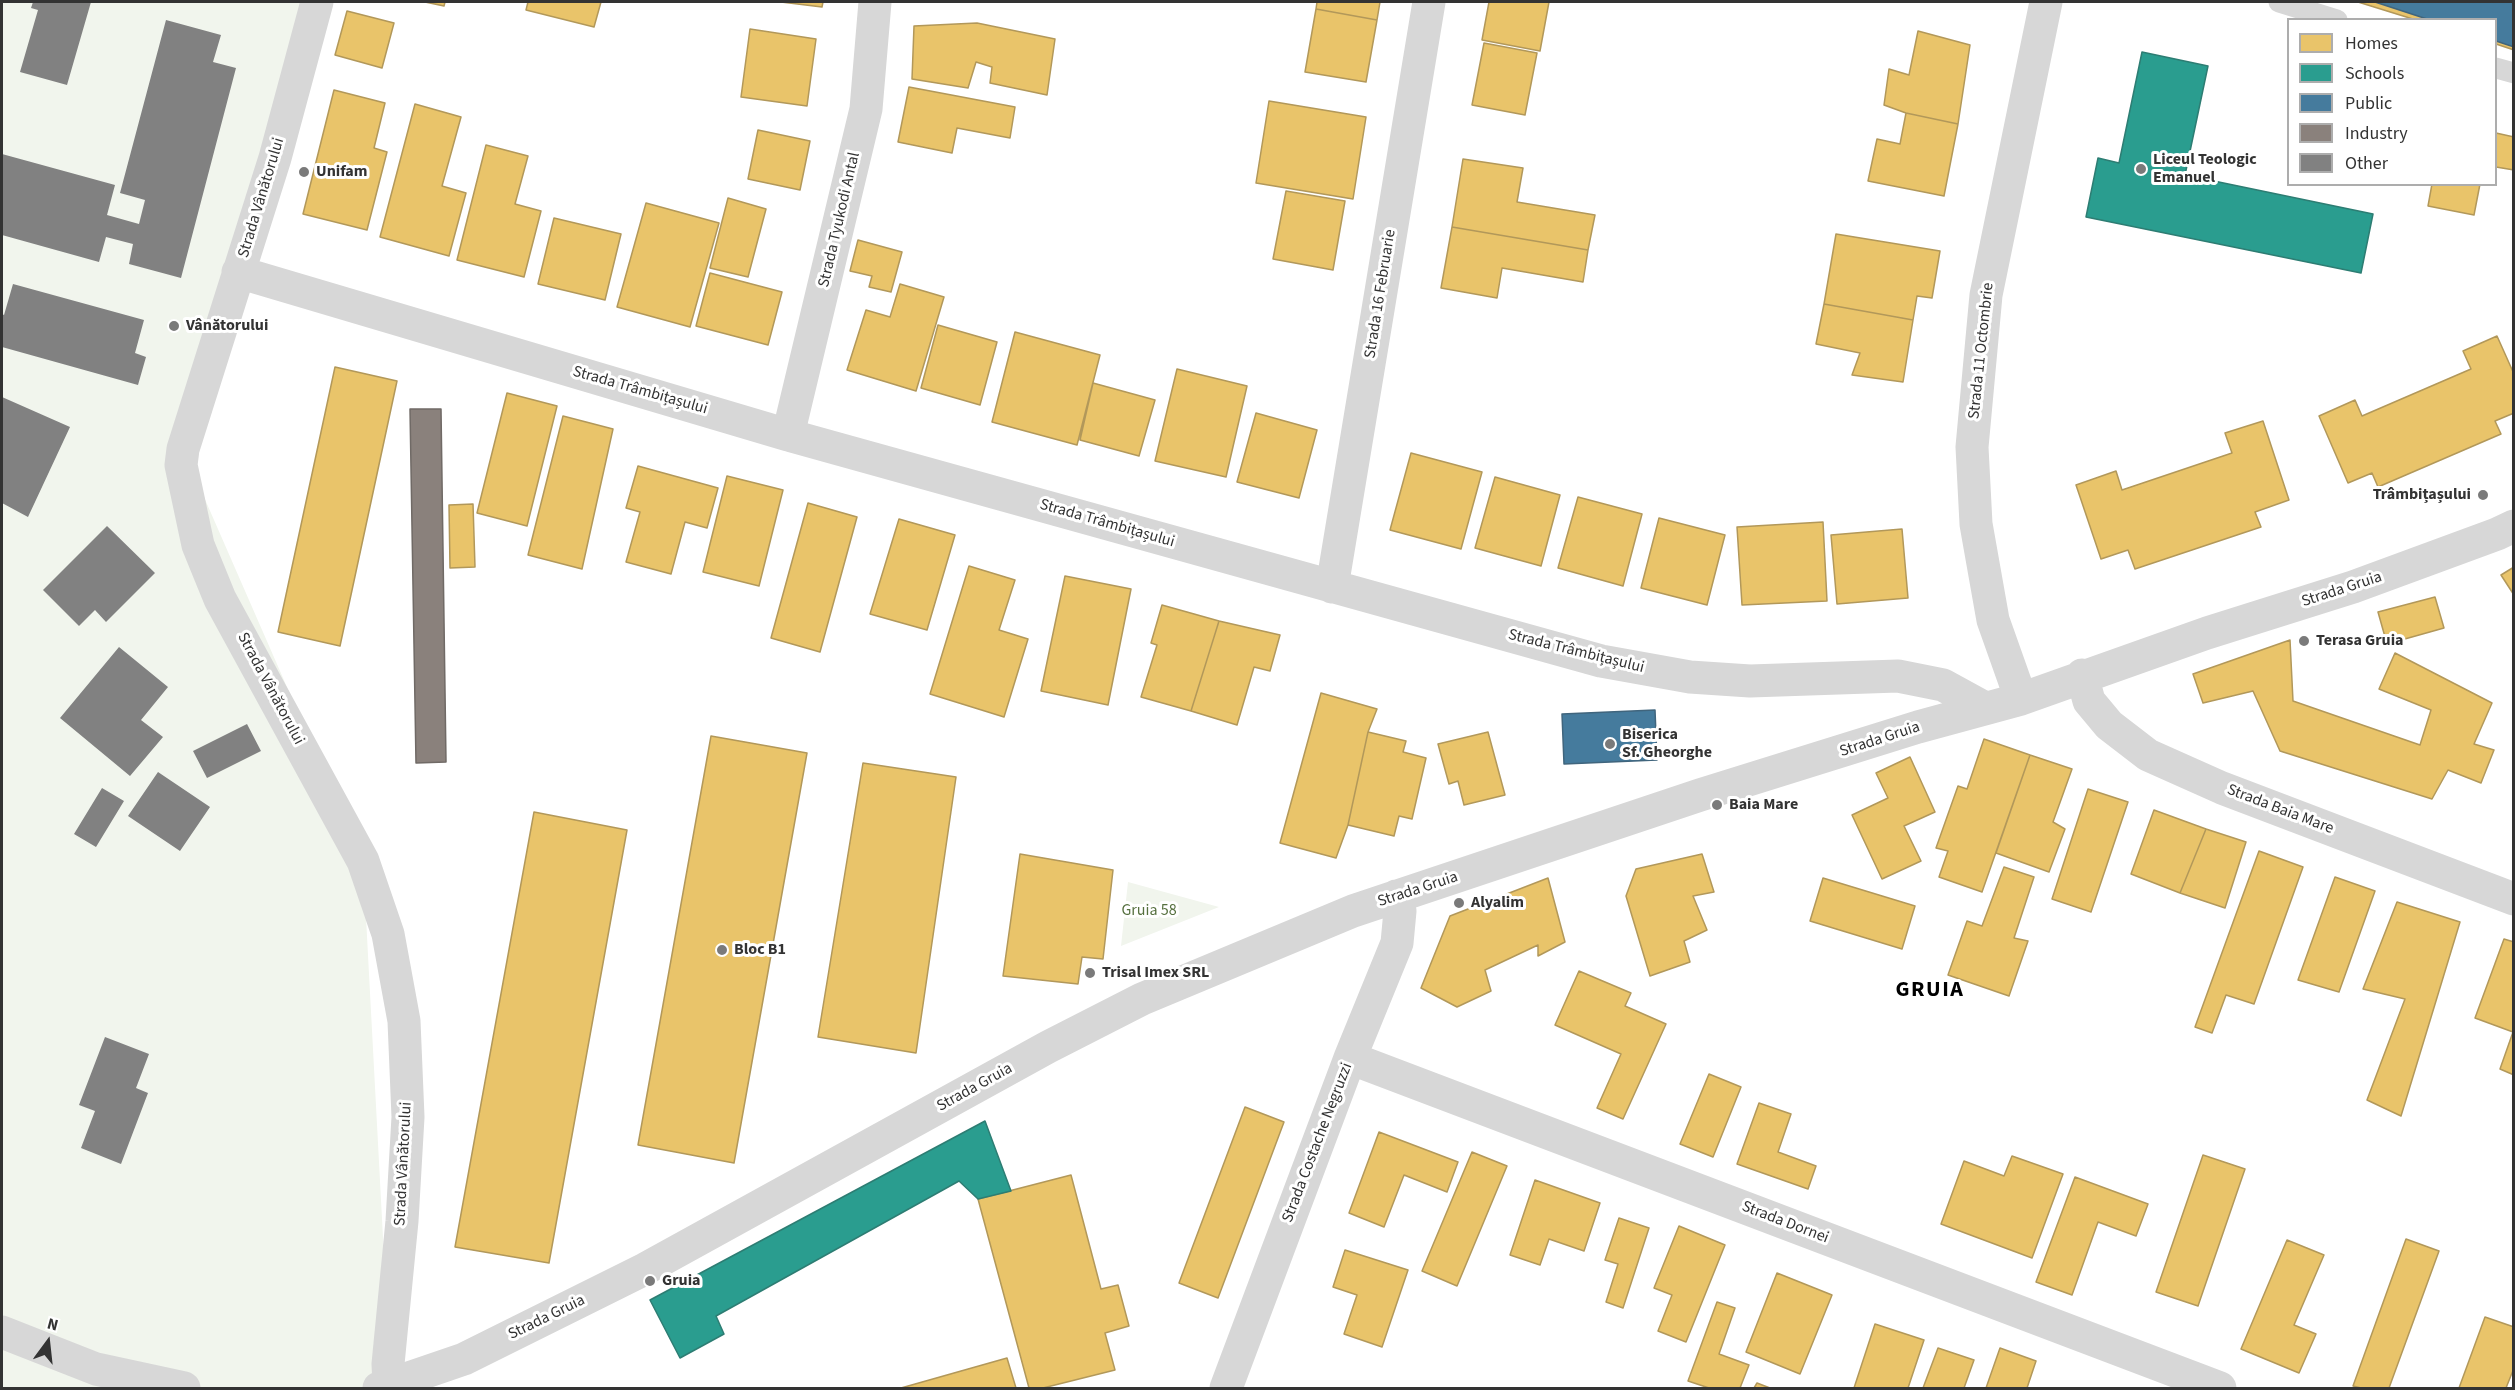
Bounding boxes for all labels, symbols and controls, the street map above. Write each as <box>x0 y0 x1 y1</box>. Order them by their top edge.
legend <box>2287 18 2497 186</box>
text: Homes <box>2345 31 2398 56</box>
text: Schools <box>2345 61 2404 86</box>
text: Public <box>2345 91 2392 116</box>
text: Industry <box>2345 121 2408 146</box>
street label: Strada Vânătorului <box>235 136 289 260</box>
place label: Liceul Teologic Emanuel <box>2153 150 2257 188</box>
street label: Strada Tyukodi Antal <box>815 151 865 289</box>
text: Other <box>2345 151 2388 176</box>
place label: Unifam <box>316 162 367 182</box>
marker: Liceul Teologic Emanuel <box>2134 162 2148 176</box>
marker: Unifam <box>297 165 311 179</box>
street label: Strada 16 Februarie <box>1361 228 1401 360</box>
street label: Strada 11 Octombrie <box>1965 282 1999 420</box>
place label: Vânătorului <box>186 316 268 336</box>
marker: Vânătorului <box>167 319 181 333</box>
street label: Strada Trâmbițașului <box>570 363 710 419</box>
place label: Trâmbițașului <box>2373 485 2471 505</box>
marker: Trâmbițașului <box>2476 488 2490 502</box>
street label: Strada Trâmbițașului <box>1037 496 1177 552</box>
street label: Strada Gruia <box>2300 568 2384 612</box>
street label: Strada Trâmbițașului <box>1506 626 1646 678</box>
street label: Strada Vânătorului <box>232 630 308 748</box>
place label: Terasa Gruia <box>2316 631 2404 651</box>
marker: Terasa Gruia <box>2297 634 2311 648</box>
street label: Strada Gruia <box>1838 718 1922 762</box>
place label: Biserica Sf. Gheorghe <box>1622 725 1712 763</box>
marker: Biserica Sf. Gheorghe <box>1603 737 1617 751</box>
street label: Strada Baia Mare <box>2224 781 2336 839</box>
place label: Baia Mare <box>1729 795 1798 815</box>
marker: Baia Mare <box>1710 798 1724 812</box>
street label: Strada Gruia <box>1376 868 1460 912</box>
place label: Alyalim <box>1471 893 1524 913</box>
marker: Alyalim <box>1452 896 1466 910</box>
park label: Gruia 58 <box>1121 901 1177 921</box>
place label: Bloc B1 <box>734 940 786 960</box>
marker: Bloc B1 <box>715 943 729 957</box>
place label: Trisal Imex SRL <box>1102 963 1209 983</box>
marker: Trisal Imex SRL <box>1083 966 1097 980</box>
district label: GRUIA <box>1896 978 1964 1004</box>
street label: Strada Gruia <box>934 1059 1016 1117</box>
street label: Strada Costache Negruzzi <box>1279 1061 1357 1225</box>
street label: Strada Vânătorului <box>391 1101 417 1227</box>
street label: Strada Dornei <box>1739 1198 1831 1248</box>
place label: Gruia <box>662 1271 701 1291</box>
marker: Gruia <box>643 1274 657 1288</box>
street label: Strada Gruia <box>505 1291 589 1345</box>
north arrow <box>18 1312 78 1372</box>
text: N <box>45 1313 61 1337</box>

